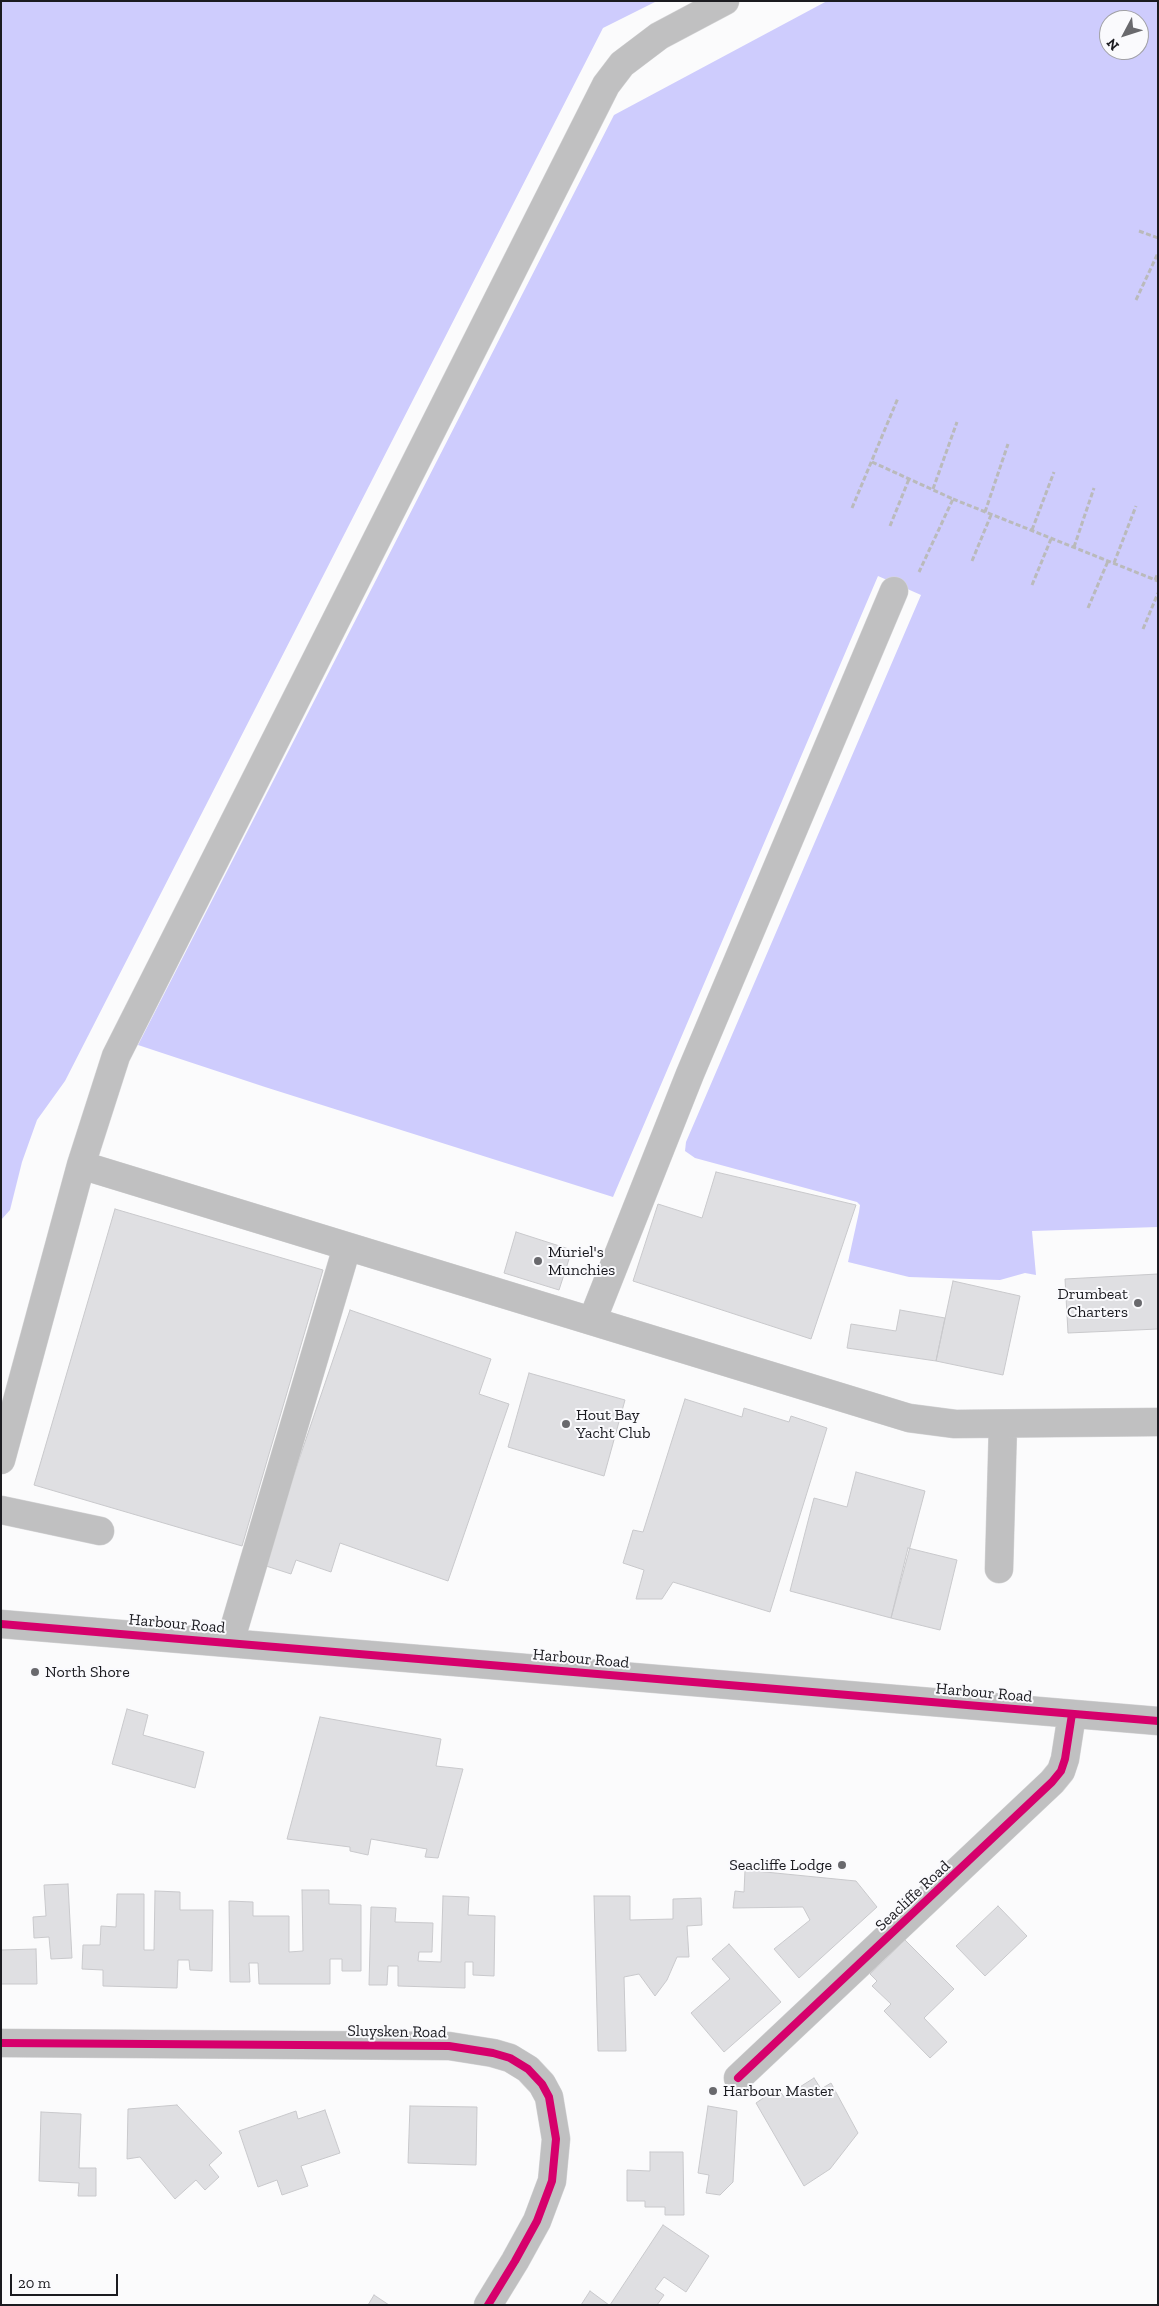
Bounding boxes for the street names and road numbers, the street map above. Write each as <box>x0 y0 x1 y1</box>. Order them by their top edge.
street label: Harbour Road <box>128 1610 226 1638</box>
street label: Harbour Road <box>532 1645 630 1673</box>
street label: Harbour Road <box>935 1679 1033 1707</box>
street label: Seacliffe Road <box>872 1857 954 1935</box>
street label: Sluysken Road <box>347 2022 447 2042</box>

